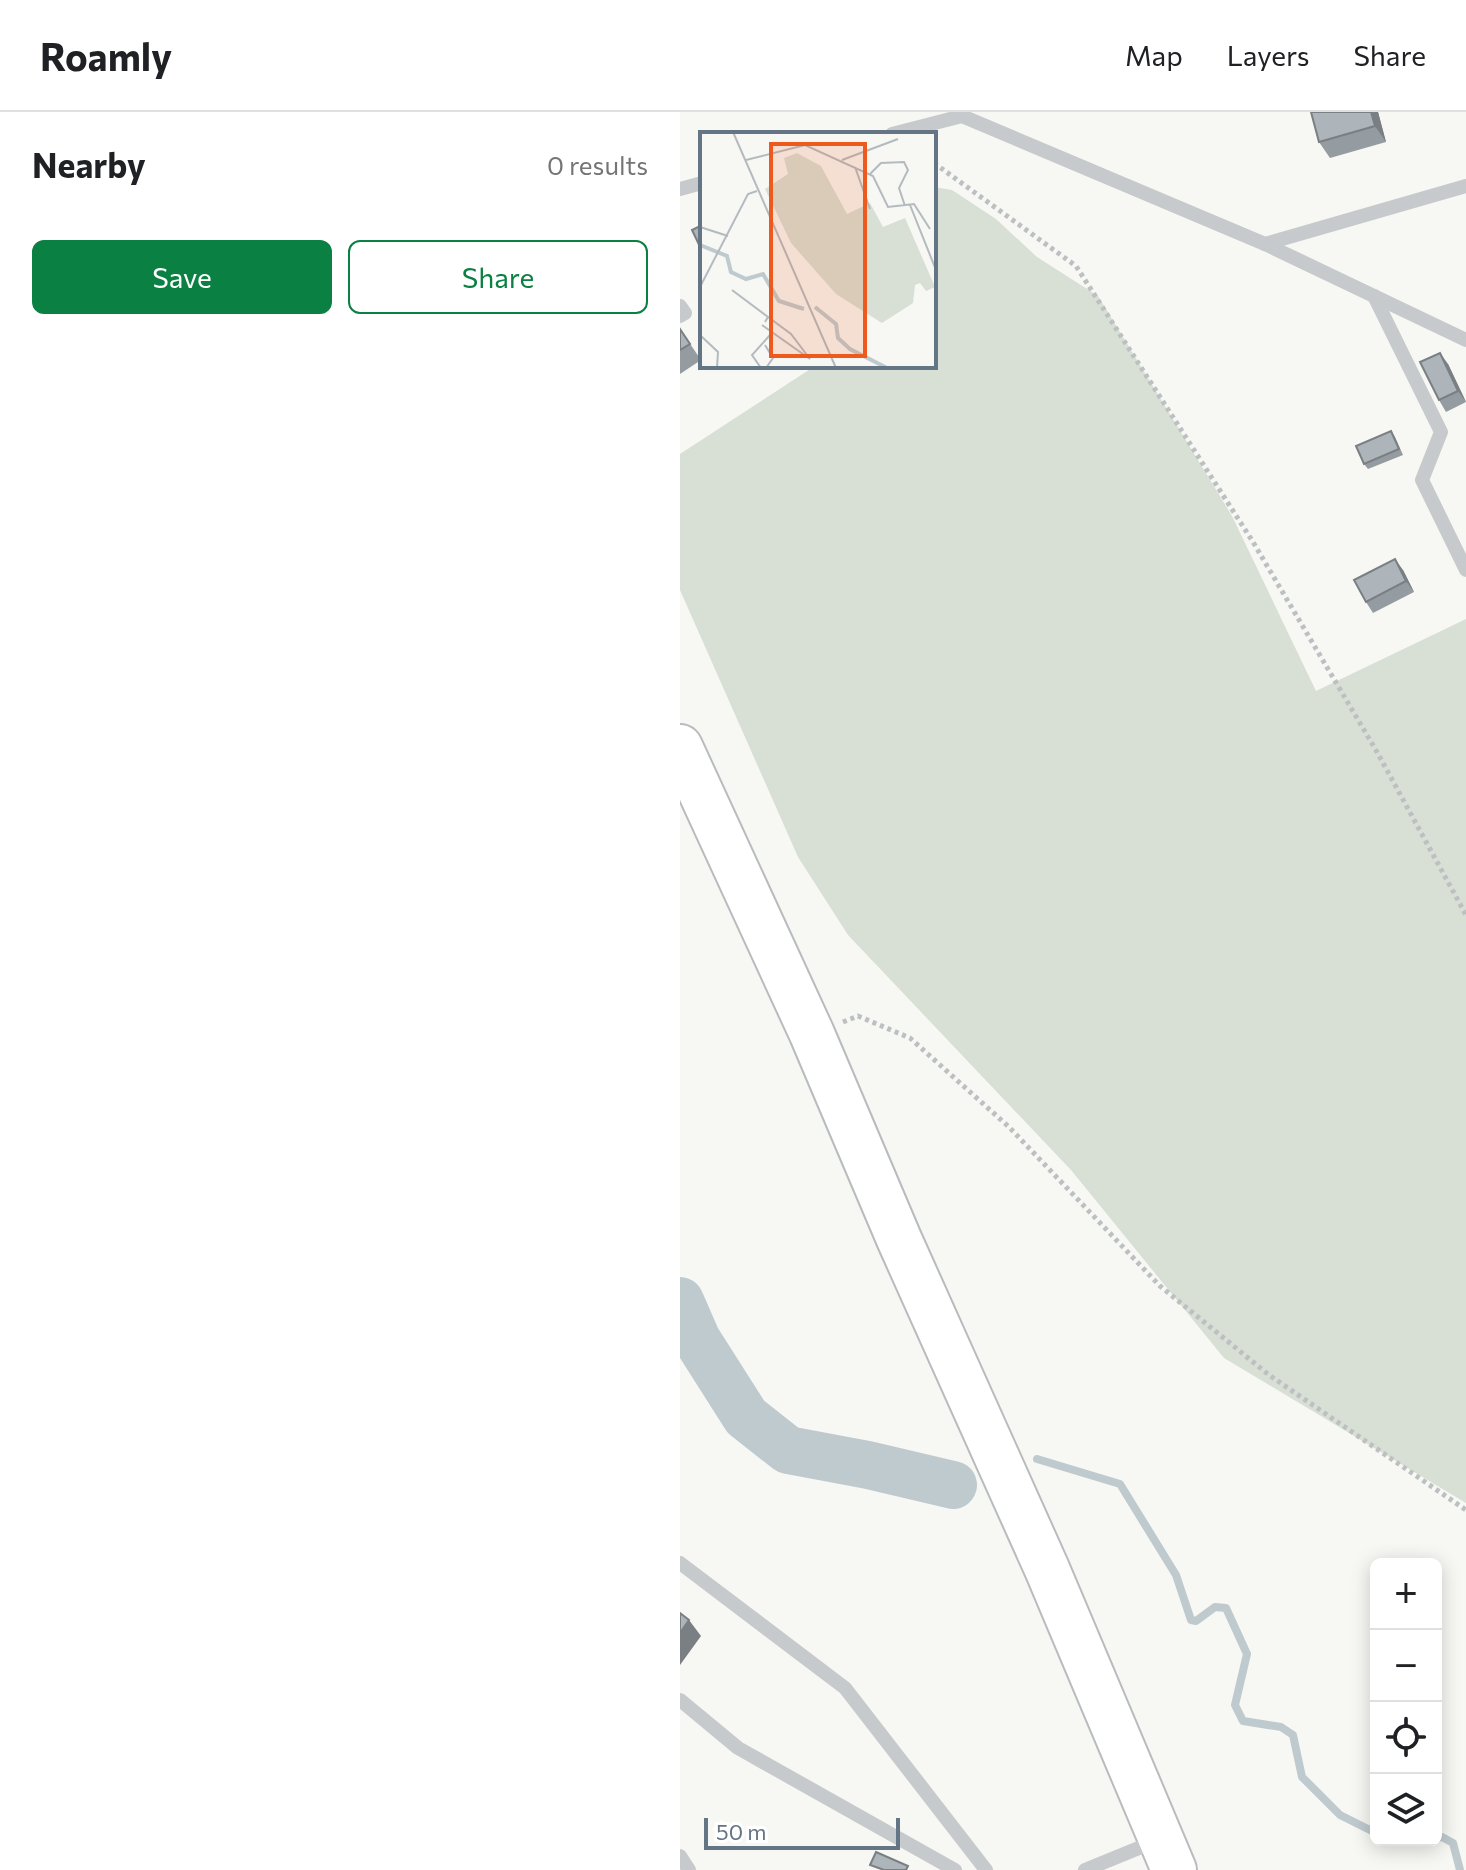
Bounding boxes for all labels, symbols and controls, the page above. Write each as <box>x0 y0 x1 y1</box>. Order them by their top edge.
text: Roamly <box>40 32 172 79</box>
text: Map <box>1125 38 1183 72</box>
text: Layers <box>1227 38 1309 72</box>
text: Share <box>1353 38 1426 72</box>
inset map <box>700 132 936 368</box>
text: Nearby <box>32 143 146 185</box>
text: 0 results <box>547 149 648 180</box>
button: Save <box>32 240 332 314</box>
button: Share <box>348 240 648 314</box>
map controls <box>1370 1558 1442 1846</box>
button: + <box>1370 1558 1442 1630</box>
button: − <box>1370 1630 1442 1702</box>
button: locate <box>1370 1702 1442 1774</box>
button: layers <box>1370 1774 1442 1846</box>
scale bar <box>704 1814 900 1850</box>
text: 50 m <box>716 1818 766 1845</box>

